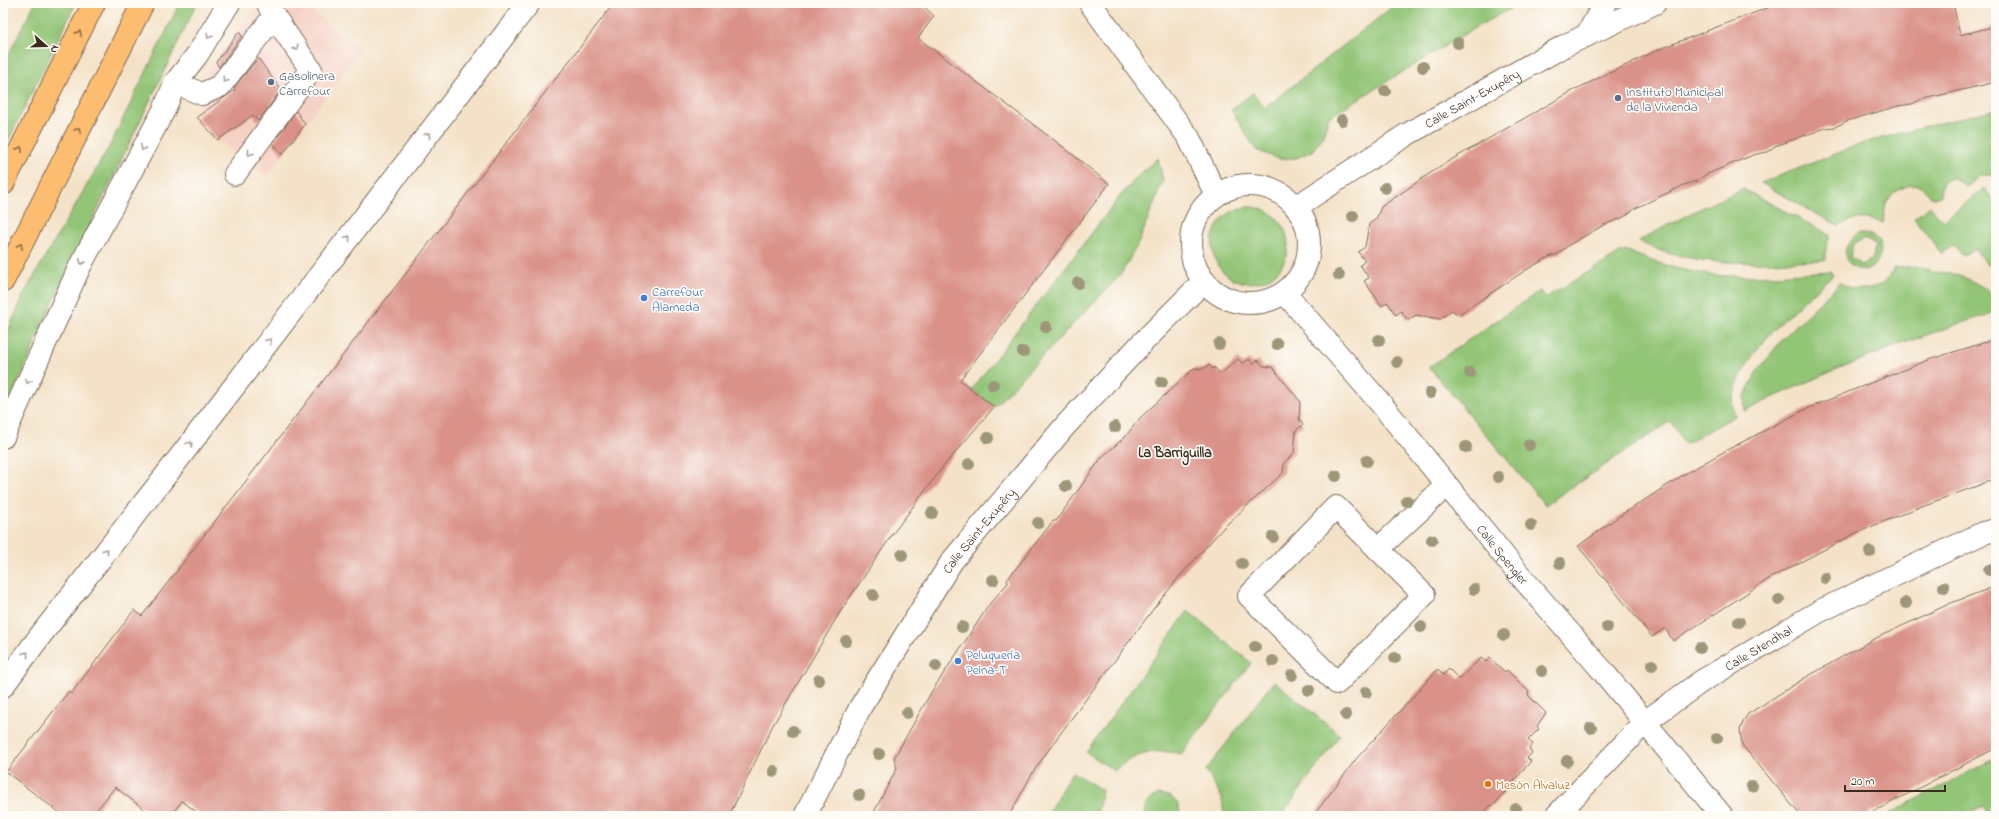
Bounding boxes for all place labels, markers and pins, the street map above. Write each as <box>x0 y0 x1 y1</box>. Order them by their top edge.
place label: Gasolinera Carrefour <box>279 67 335 101</box>
marker: Gasolinera Carrefour <box>266 77 276 87</box>
place label: Instituto Municipal de la Vivienda <box>1626 83 1723 117</box>
marker: Instituto Municipal de la Vivienda <box>1613 93 1623 103</box>
place label: Carrefour Alameda <box>652 283 704 317</box>
marker: Carrefour Alameda <box>639 293 649 303</box>
place label: Peluquería Peina-T <box>966 646 1020 680</box>
marker: Peluquería Peina-T <box>953 656 963 666</box>
place label: Mesón Alvaluz <box>1496 776 1571 795</box>
marker: Mesón Alvaluz <box>1483 779 1493 789</box>

